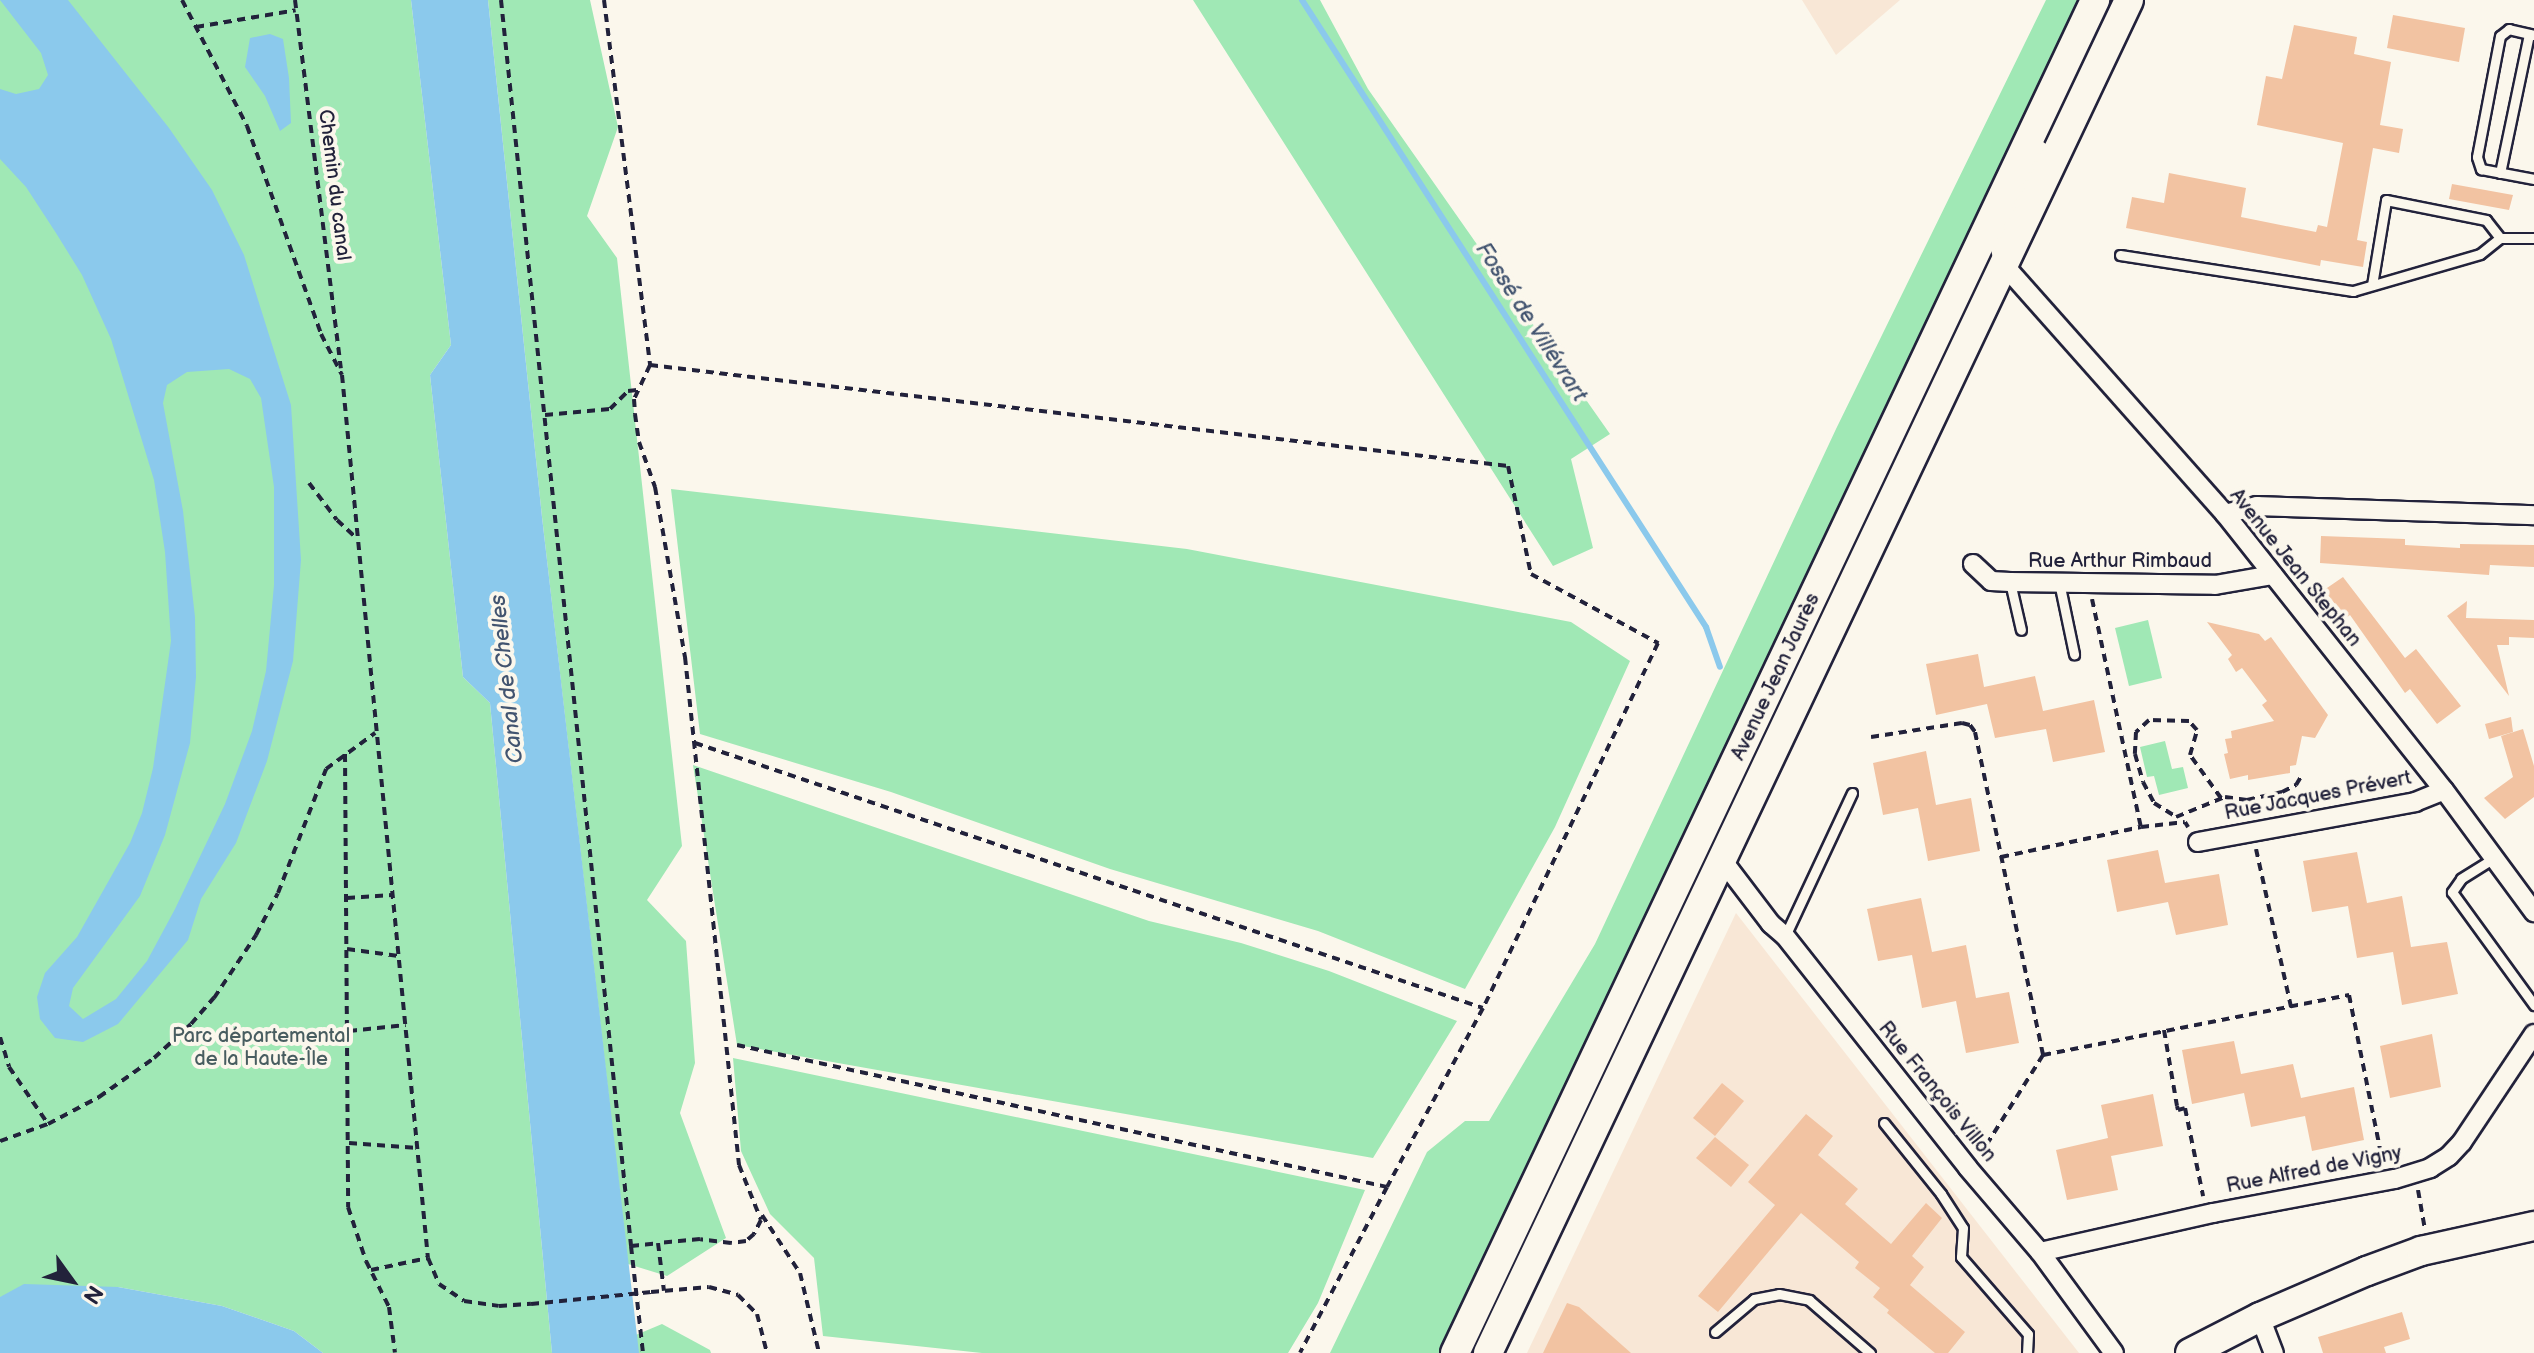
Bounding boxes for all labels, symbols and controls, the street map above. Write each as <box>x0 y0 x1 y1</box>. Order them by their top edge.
street label: Chemin du canal <box>313 108 355 262</box>
water label: Fossé de Villévrart <box>1470 237 1592 407</box>
street label: Avenue Jean Stephan <box>2224 484 2366 652</box>
street label: Rue Arthur Rimbaud <box>2028 549 2212 573</box>
street label: Avenue Jean Jaurès <box>1726 589 1826 765</box>
water label: Canal de Chelles <box>485 593 529 765</box>
street label: Rue Jacques Prévert <box>2222 766 2414 826</box>
street label: Rue François Villon <box>1873 1017 2001 1167</box>
park label: Parc départemental de la Haute-Île <box>172 1024 350 1071</box>
street label: Rue Alfred de Vigny <box>2224 1141 2404 1199</box>
north arrow <box>32 1241 112 1321</box>
text: N <box>77 1280 108 1309</box>

